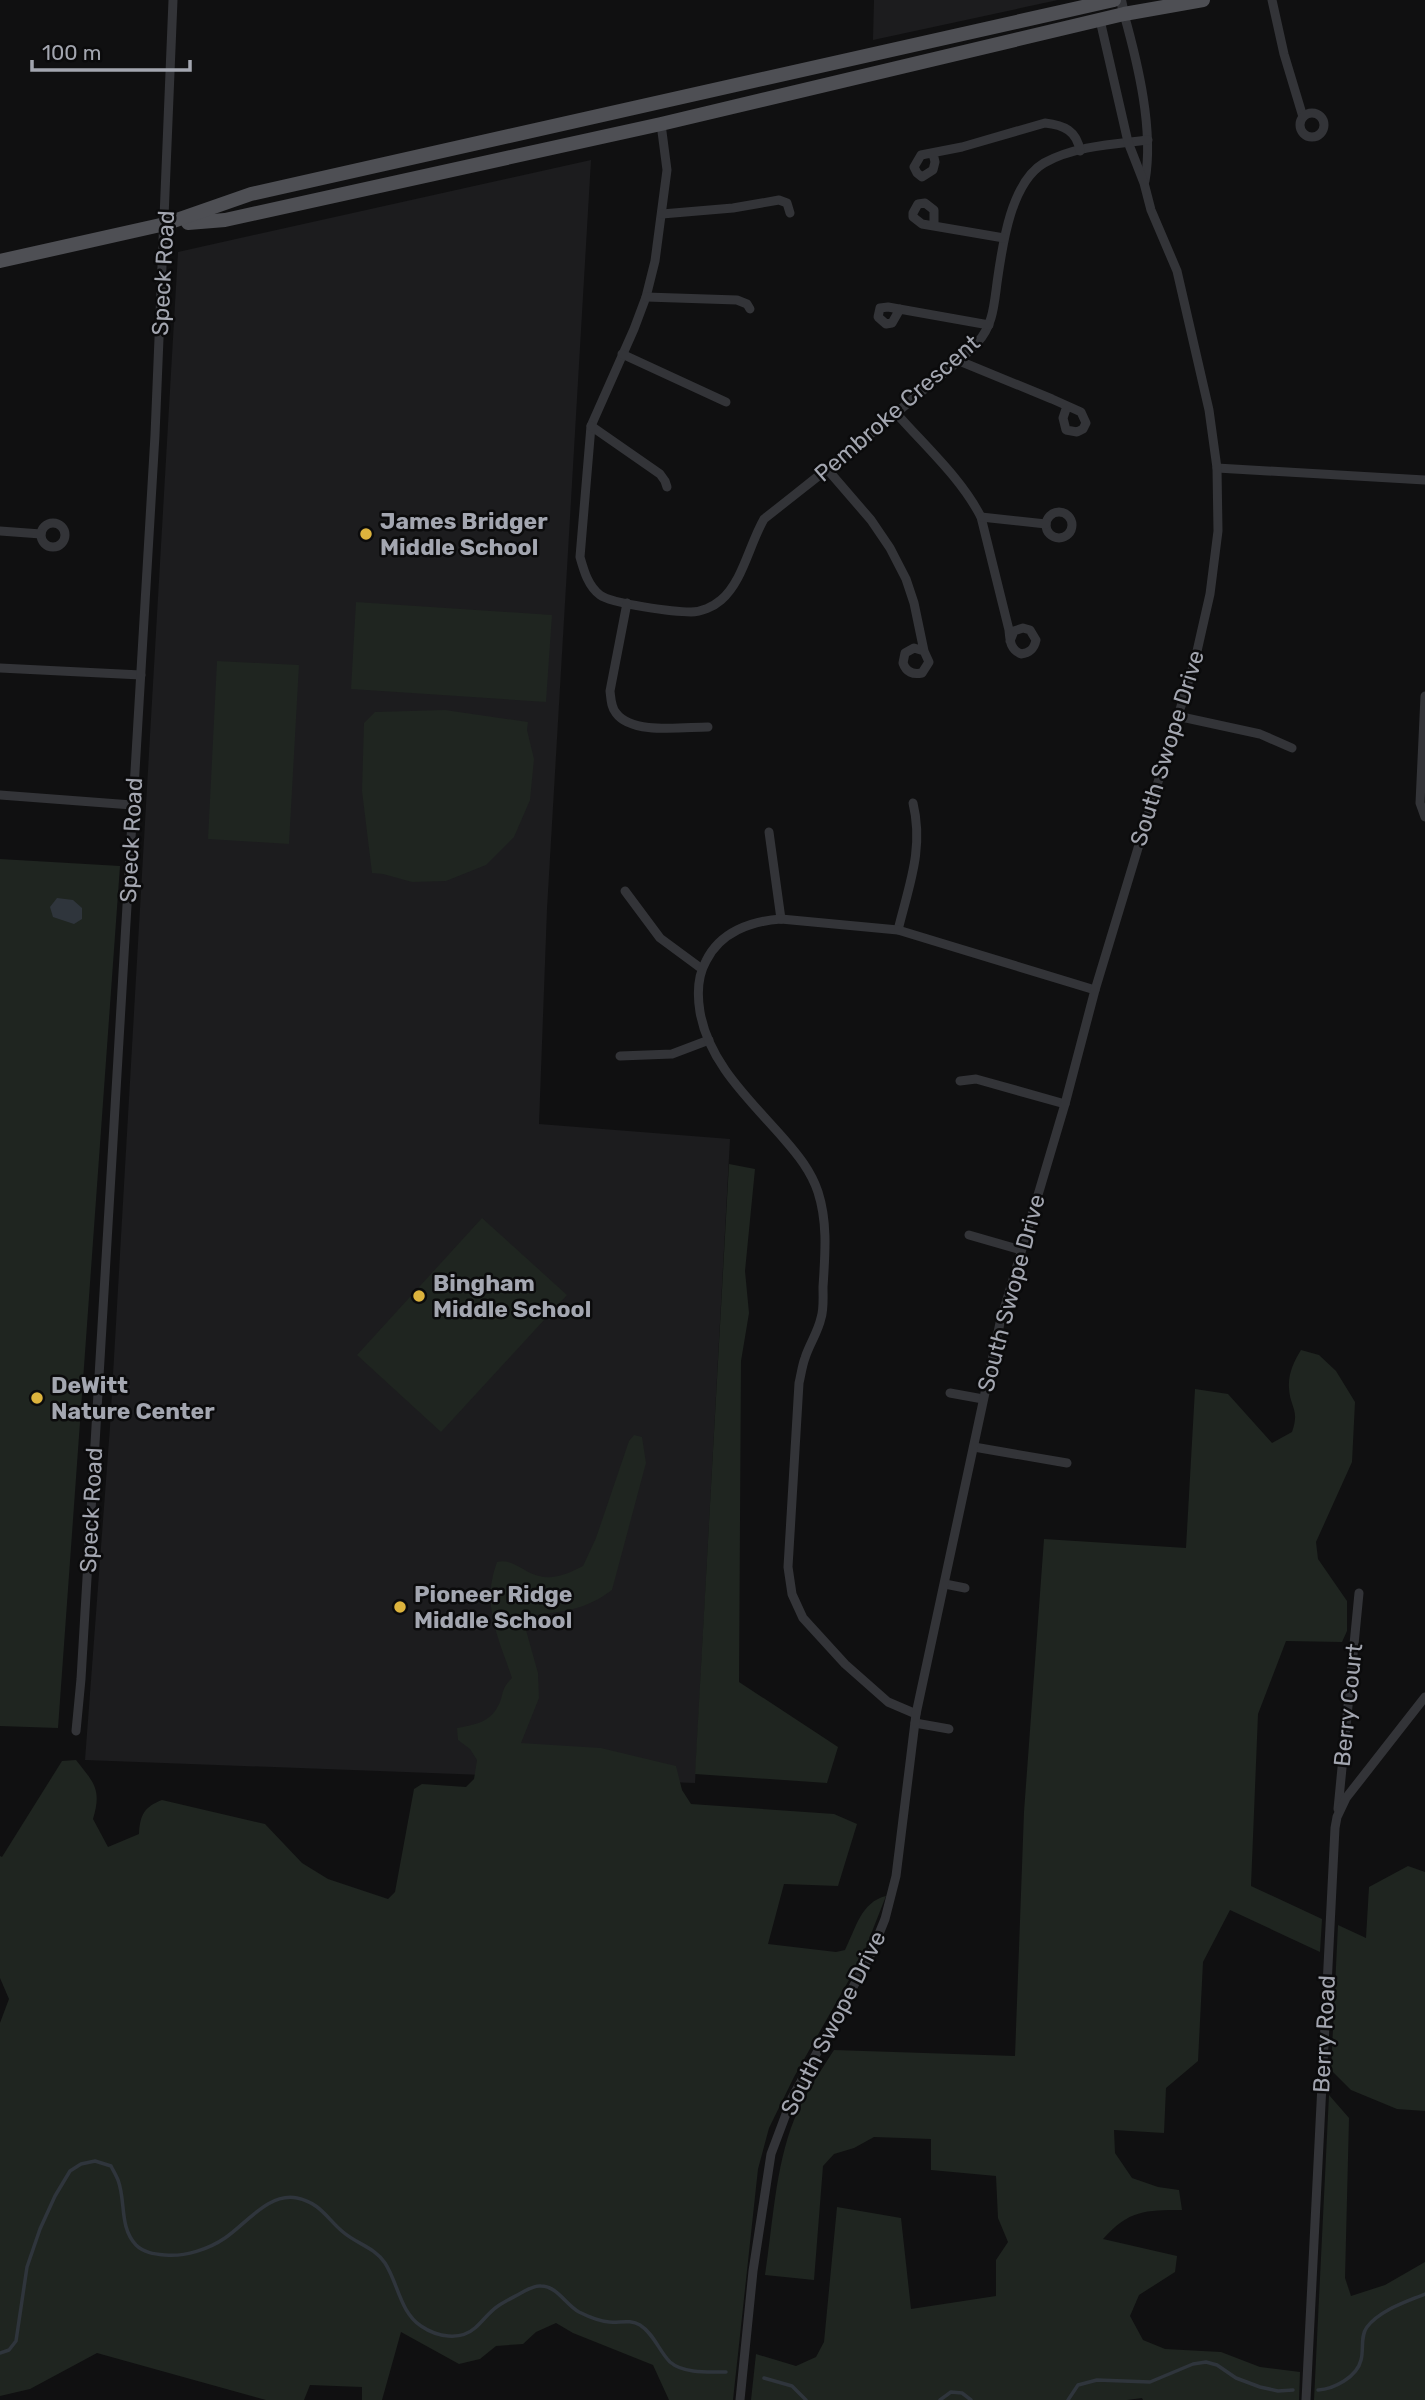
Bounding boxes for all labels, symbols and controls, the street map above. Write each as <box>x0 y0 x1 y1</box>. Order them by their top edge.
scale bar <box>32 28 189 72</box>
text: 100 m <box>42 40 101 65</box>
street label: Speck Road <box>146 210 180 336</box>
street label: Pembroke Crescent <box>809 329 985 487</box>
place label: James Bridger Middle School <box>380 507 548 561</box>
marker: James Bridger Middle School <box>358 526 374 542</box>
street label: South Swope Drive <box>1124 647 1210 849</box>
street label: Speck Road <box>114 777 148 903</box>
street label: South Swope Drive <box>971 1191 1051 1395</box>
place label: Bingham Middle School <box>433 1269 591 1323</box>
marker: Bingham Middle School <box>411 1288 427 1304</box>
place label: DeWitt Nature Center <box>51 1371 215 1425</box>
marker: DeWitt Nature Center <box>29 1390 45 1406</box>
street label: Speck Road <box>74 1447 108 1573</box>
place label: Pioneer Ridge Middle School <box>414 1580 572 1634</box>
marker: Pioneer Ridge Middle School <box>392 1599 408 1615</box>
street label: Berry Court <box>1328 1642 1368 1768</box>
street label: South Swope Drive <box>774 1926 892 2120</box>
street label: Berry Road <box>1307 1974 1341 2094</box>

